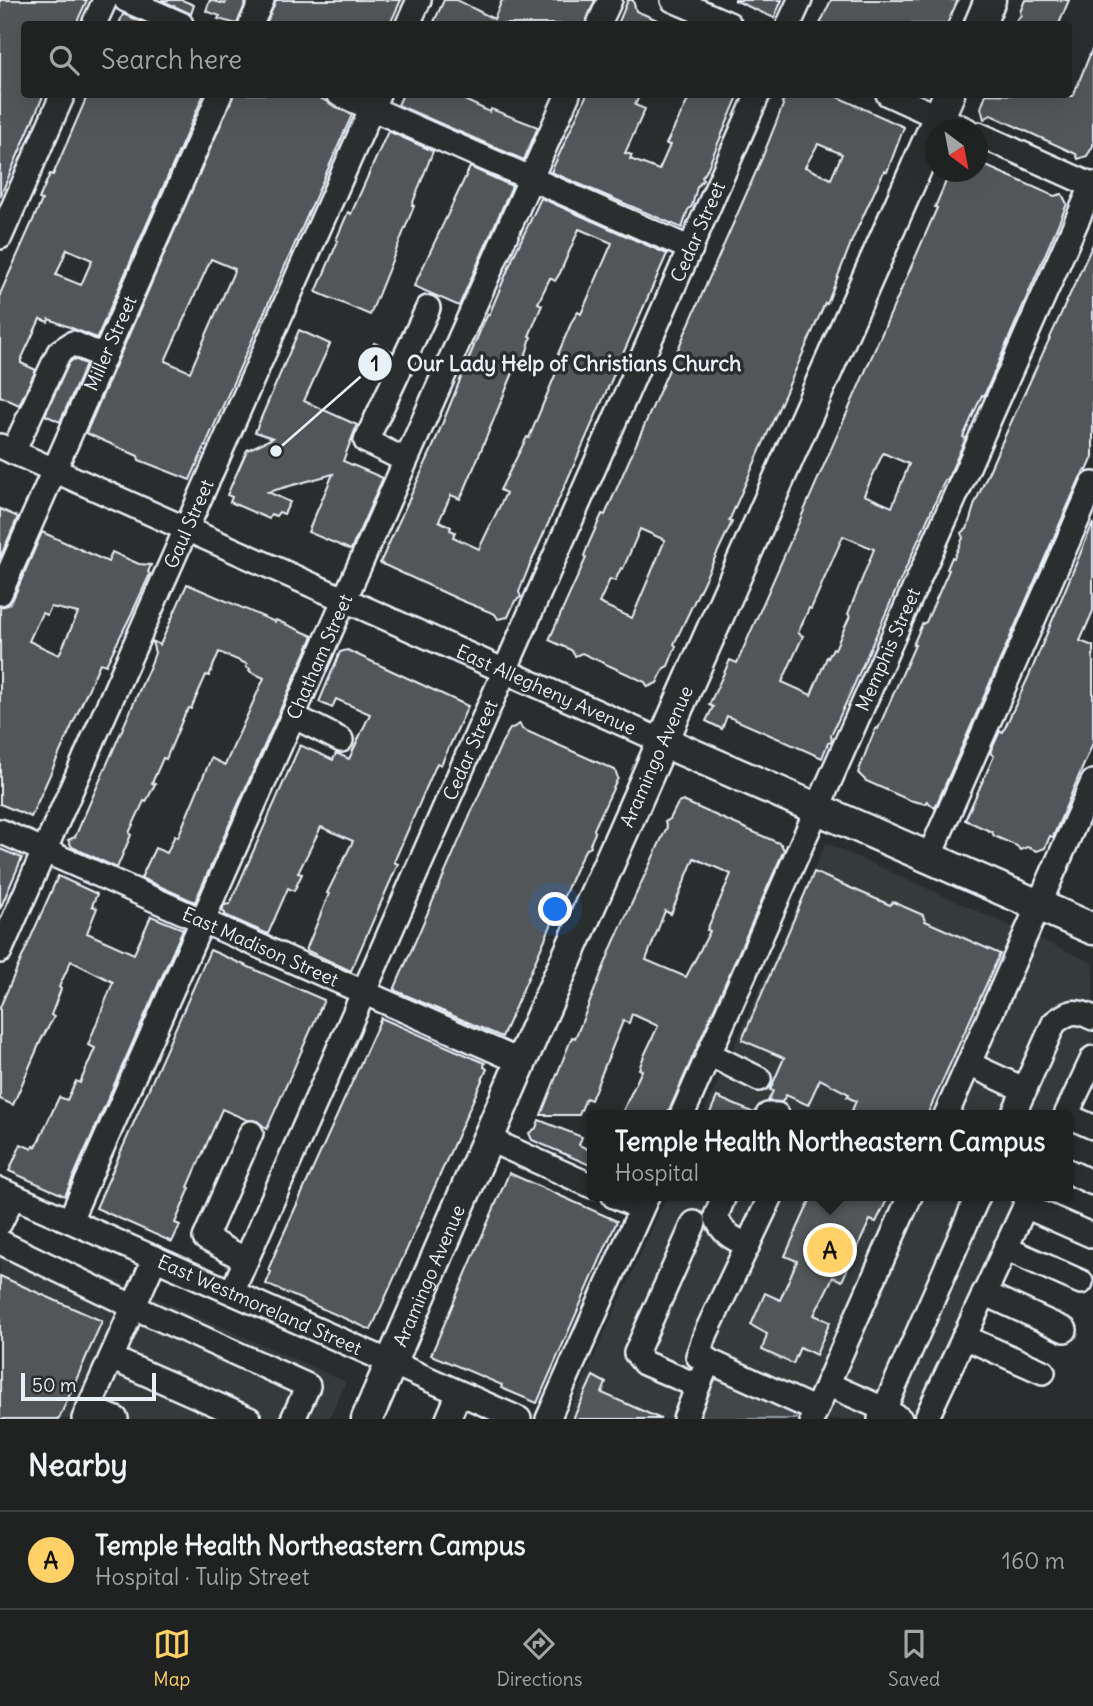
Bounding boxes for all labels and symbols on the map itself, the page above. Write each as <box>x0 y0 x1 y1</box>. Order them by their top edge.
north arrow <box>925 119 988 182</box>
street label: Cedar Street <box>665 178 730 286</box>
street label: Miller Street <box>79 292 142 394</box>
callout: Our Lady Help of Christians Church <box>358 343 755 385</box>
text: 1 <box>371 350 379 377</box>
text: Our Lady Help of Christians Church <box>407 350 741 377</box>
street label: Gaul Street <box>158 475 219 572</box>
street label: Memphis Street <box>850 584 925 715</box>
street label: Chatham Street <box>281 590 357 723</box>
street label: East Allegheny Avenue <box>453 639 640 740</box>
street label: Aramingo Avenue <box>614 682 698 831</box>
street label: Cedar Street <box>437 696 503 804</box>
your location <box>538 892 572 926</box>
street label: East Madison Street <box>179 901 342 992</box>
street label: Aramingo Avenue <box>388 1201 470 1350</box>
pin: A <box>807 1224 853 1276</box>
street label: East Westmoreland Street <box>154 1249 366 1360</box>
scale bar <box>21 1370 156 1402</box>

